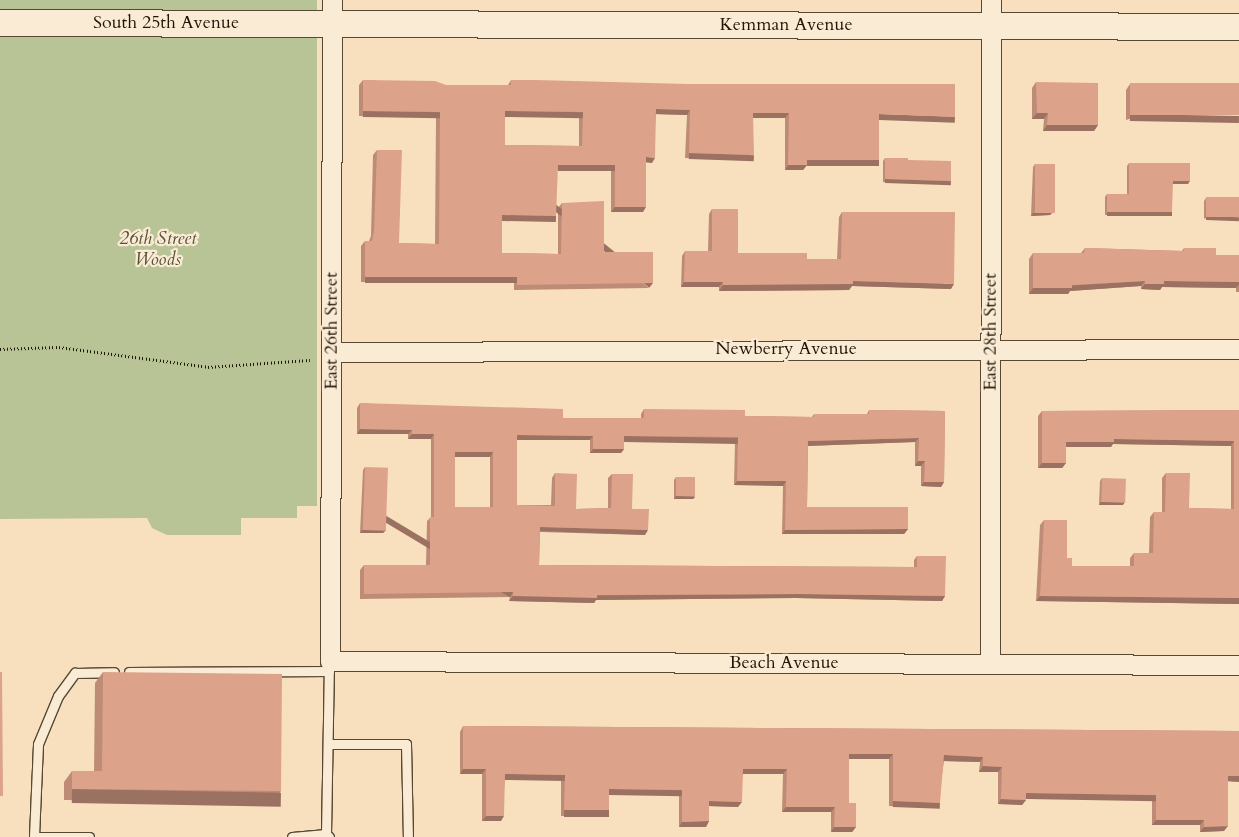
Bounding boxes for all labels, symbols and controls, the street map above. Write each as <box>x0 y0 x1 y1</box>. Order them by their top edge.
street label: South 25th Avenue <box>93 12 239 34</box>
street label: Kemman Avenue <box>719 14 853 36</box>
park label: 26th Street Woods <box>120 229 196 272</box>
street label: East 26th Street <box>321 272 343 390</box>
street label: East 28th Street <box>980 273 1002 391</box>
street label: Newberry Avenue <box>715 338 857 360</box>
street label: Beach Avenue <box>729 652 839 674</box>

